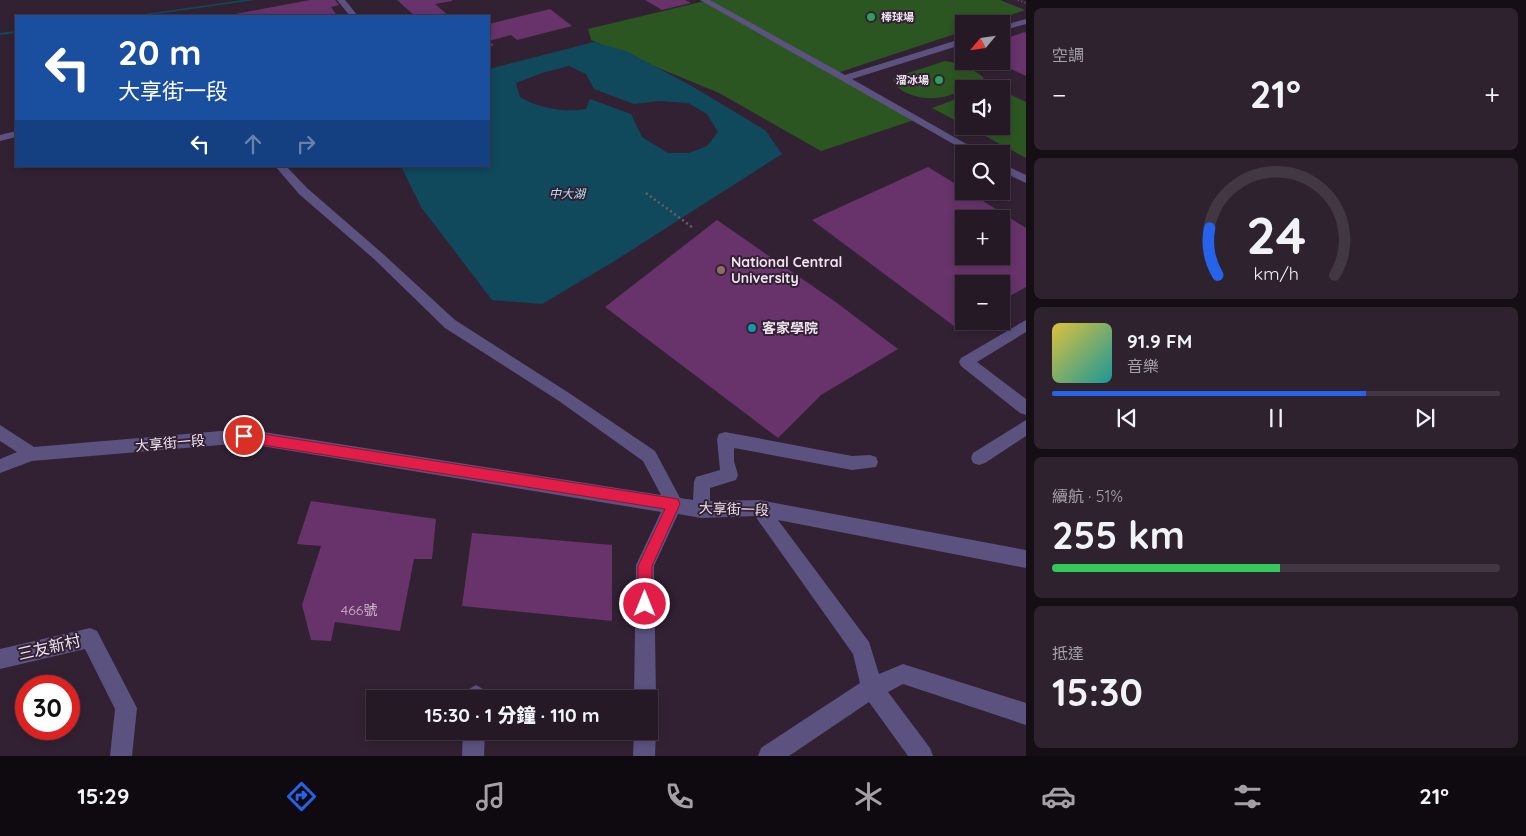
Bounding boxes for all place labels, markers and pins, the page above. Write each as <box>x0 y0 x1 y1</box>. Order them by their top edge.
place label: 棒球場 <box>881 10 914 24</box>
marker: 棒球場 <box>865 11 877 23</box>
place label: 溜冰場 <box>896 73 929 87</box>
marker: 溜冰場 <box>933 74 945 86</box>
place label: National Central University <box>731 253 842 287</box>
marker: National Central University <box>715 264 727 276</box>
place label: 客家學院 <box>762 319 818 337</box>
marker: 客家學院 <box>746 322 758 334</box>
pin <box>223 415 265 457</box>

